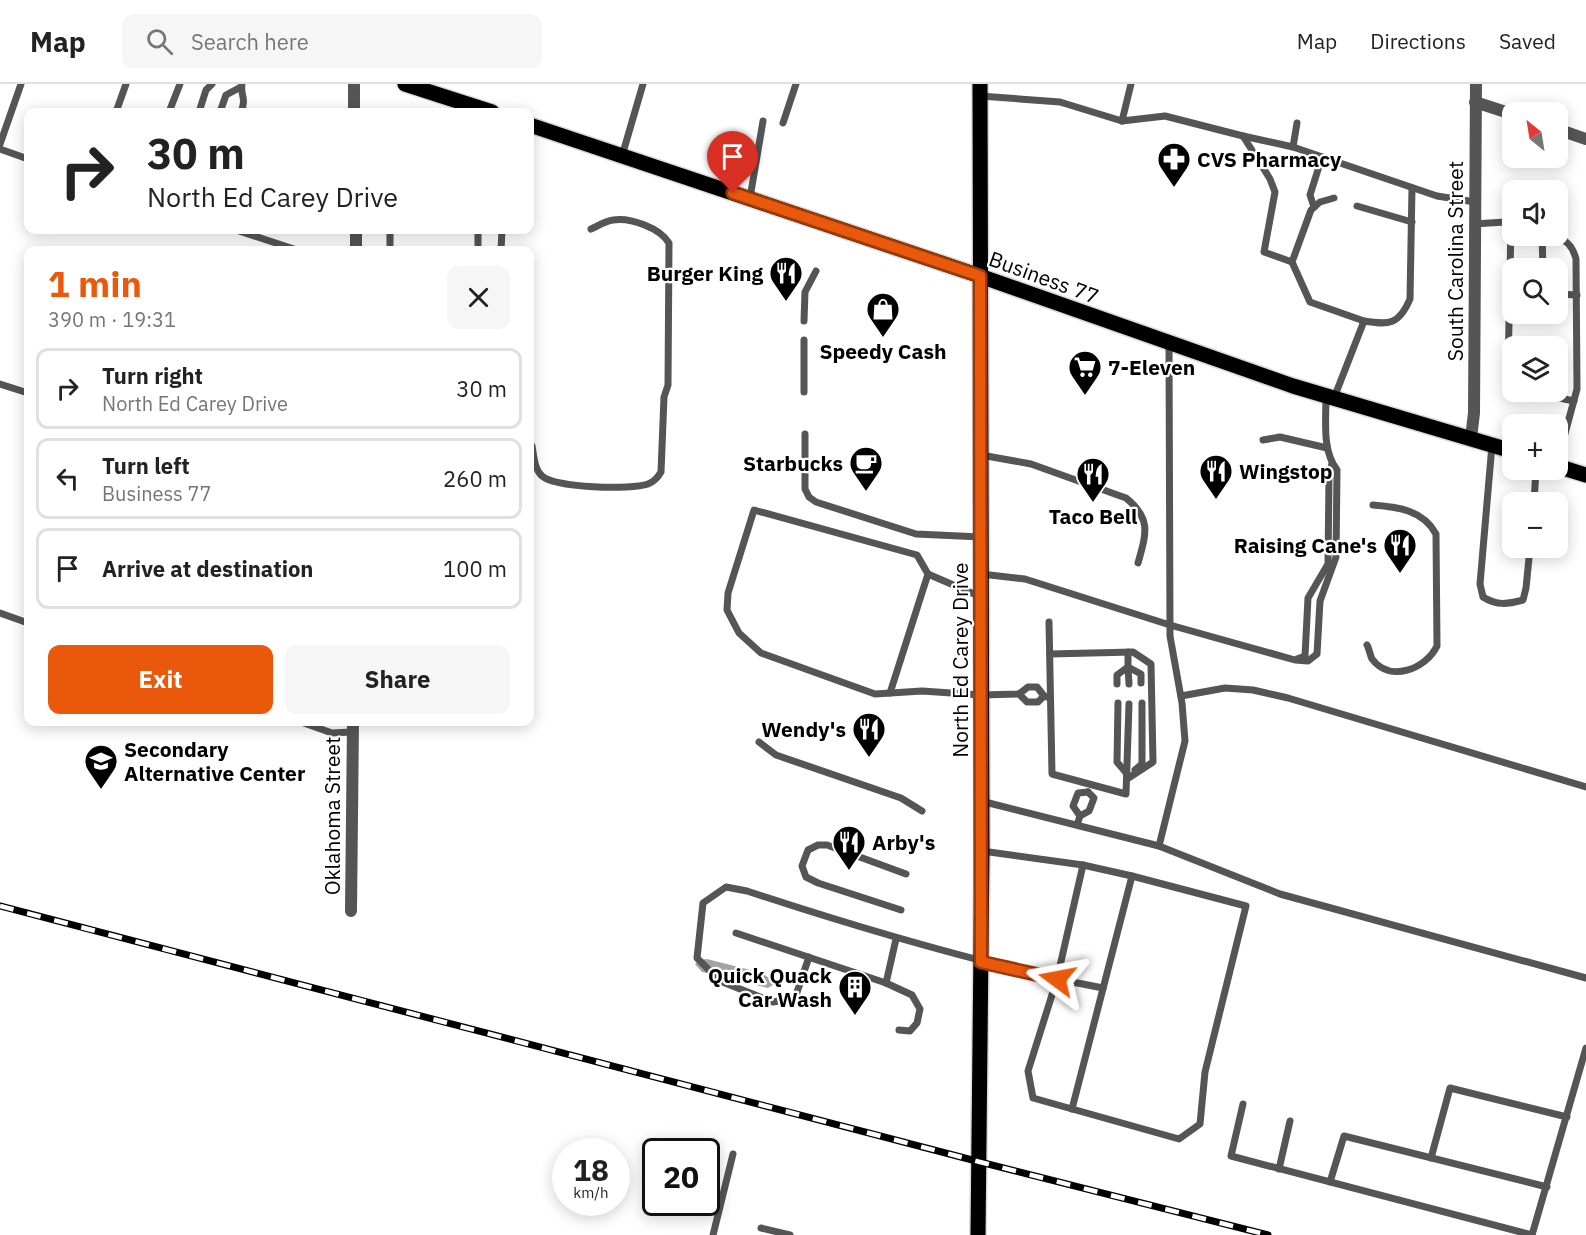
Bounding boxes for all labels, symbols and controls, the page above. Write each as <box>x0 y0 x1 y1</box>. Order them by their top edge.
search box <box>122 14 542 68</box>
text: Map <box>30 23 86 60</box>
icon: search <box>143 25 176 58</box>
text: Search here <box>191 27 309 56</box>
text: Map <box>1297 27 1337 55</box>
text: Directions <box>1370 27 1466 55</box>
text: Saved <box>1499 27 1556 55</box>
north arrow <box>1502 102 1568 168</box>
map controls <box>1502 102 1568 558</box>
text: 30 m <box>147 126 245 181</box>
pin <box>707 131 758 193</box>
icon: right <box>48 132 126 210</box>
icon: arrive <box>716 140 749 173</box>
pharmacy icon: CVS Pharmacy <box>1156 141 1192 188</box>
place label: CVS Pharmacy <box>1197 145 1342 173</box>
street label: South Carolina Street <box>1441 161 1469 361</box>
text: North Ed Carey Drive <box>147 179 398 214</box>
button: sound <box>1502 180 1568 246</box>
street label: Business 77 <box>985 244 1103 310</box>
restaurant icon: Burger King <box>768 255 804 302</box>
button: search <box>1502 258 1568 324</box>
place label: Burger King <box>647 259 763 287</box>
text: 1 min <box>48 260 142 307</box>
button: close <box>447 266 510 329</box>
shop icon: Speedy Cash <box>865 291 901 338</box>
text: 390 m · 19:31 <box>48 306 176 333</box>
button: layers <box>1502 336 1568 402</box>
place label: Speedy Cash <box>819 337 947 365</box>
supermarket icon: 7-Eleven <box>1067 349 1103 396</box>
place label: 7-Eleven <box>1108 353 1195 381</box>
text: Turn right <box>102 361 203 390</box>
icon: right <box>51 372 84 405</box>
text: 30 m <box>456 374 507 403</box>
text: North Ed Carey Drive <box>102 390 288 417</box>
button: + <box>1502 414 1568 480</box>
cafe icon: Starbucks <box>848 445 884 492</box>
place label: Starbucks <box>743 449 843 477</box>
text: Turn left <box>102 451 190 480</box>
restaurant icon: Wingstop <box>1198 453 1234 500</box>
restaurant icon: Taco Bell <box>1075 456 1111 503</box>
place label: Wingstop <box>1239 457 1333 485</box>
icon: left <box>51 462 84 495</box>
text: 260 m <box>443 464 507 493</box>
text: Business 77 <box>102 480 212 507</box>
button: − <box>1502 492 1568 558</box>
place label: Taco Bell <box>1049 502 1137 530</box>
restaurant icon: Raising Cane's <box>1382 527 1418 574</box>
place label: Raising Cane's <box>1234 531 1377 559</box>
icon: arrive <box>51 552 84 585</box>
text: Arrive at destination <box>102 554 313 583</box>
text: 100 m <box>443 554 507 583</box>
street label: North Ed Carey Drive <box>946 562 974 758</box>
button: Exit <box>48 645 273 714</box>
button: Share <box>285 645 510 714</box>
restaurant icon: Wendy's <box>851 711 887 758</box>
place label: Wendy's <box>761 715 846 743</box>
place label: Secondary Alternative Center <box>124 735 306 787</box>
street label: Oklahoma Street <box>318 737 346 895</box>
school or university icon: Secondary Alternative Center <box>83 743 119 790</box>
restaurant icon: Arby's <box>831 824 867 871</box>
place label: Arby's <box>872 828 935 856</box>
position arrow <box>1025 947 1089 1011</box>
place label: Quick Quack Car Wash <box>708 961 833 1013</box>
building icon: Quick Quack Car Wash <box>837 969 873 1016</box>
speed limit sign: 20 <box>642 1138 720 1216</box>
text: 18 <box>573 1150 609 1189</box>
text: km/h <box>573 1183 609 1202</box>

